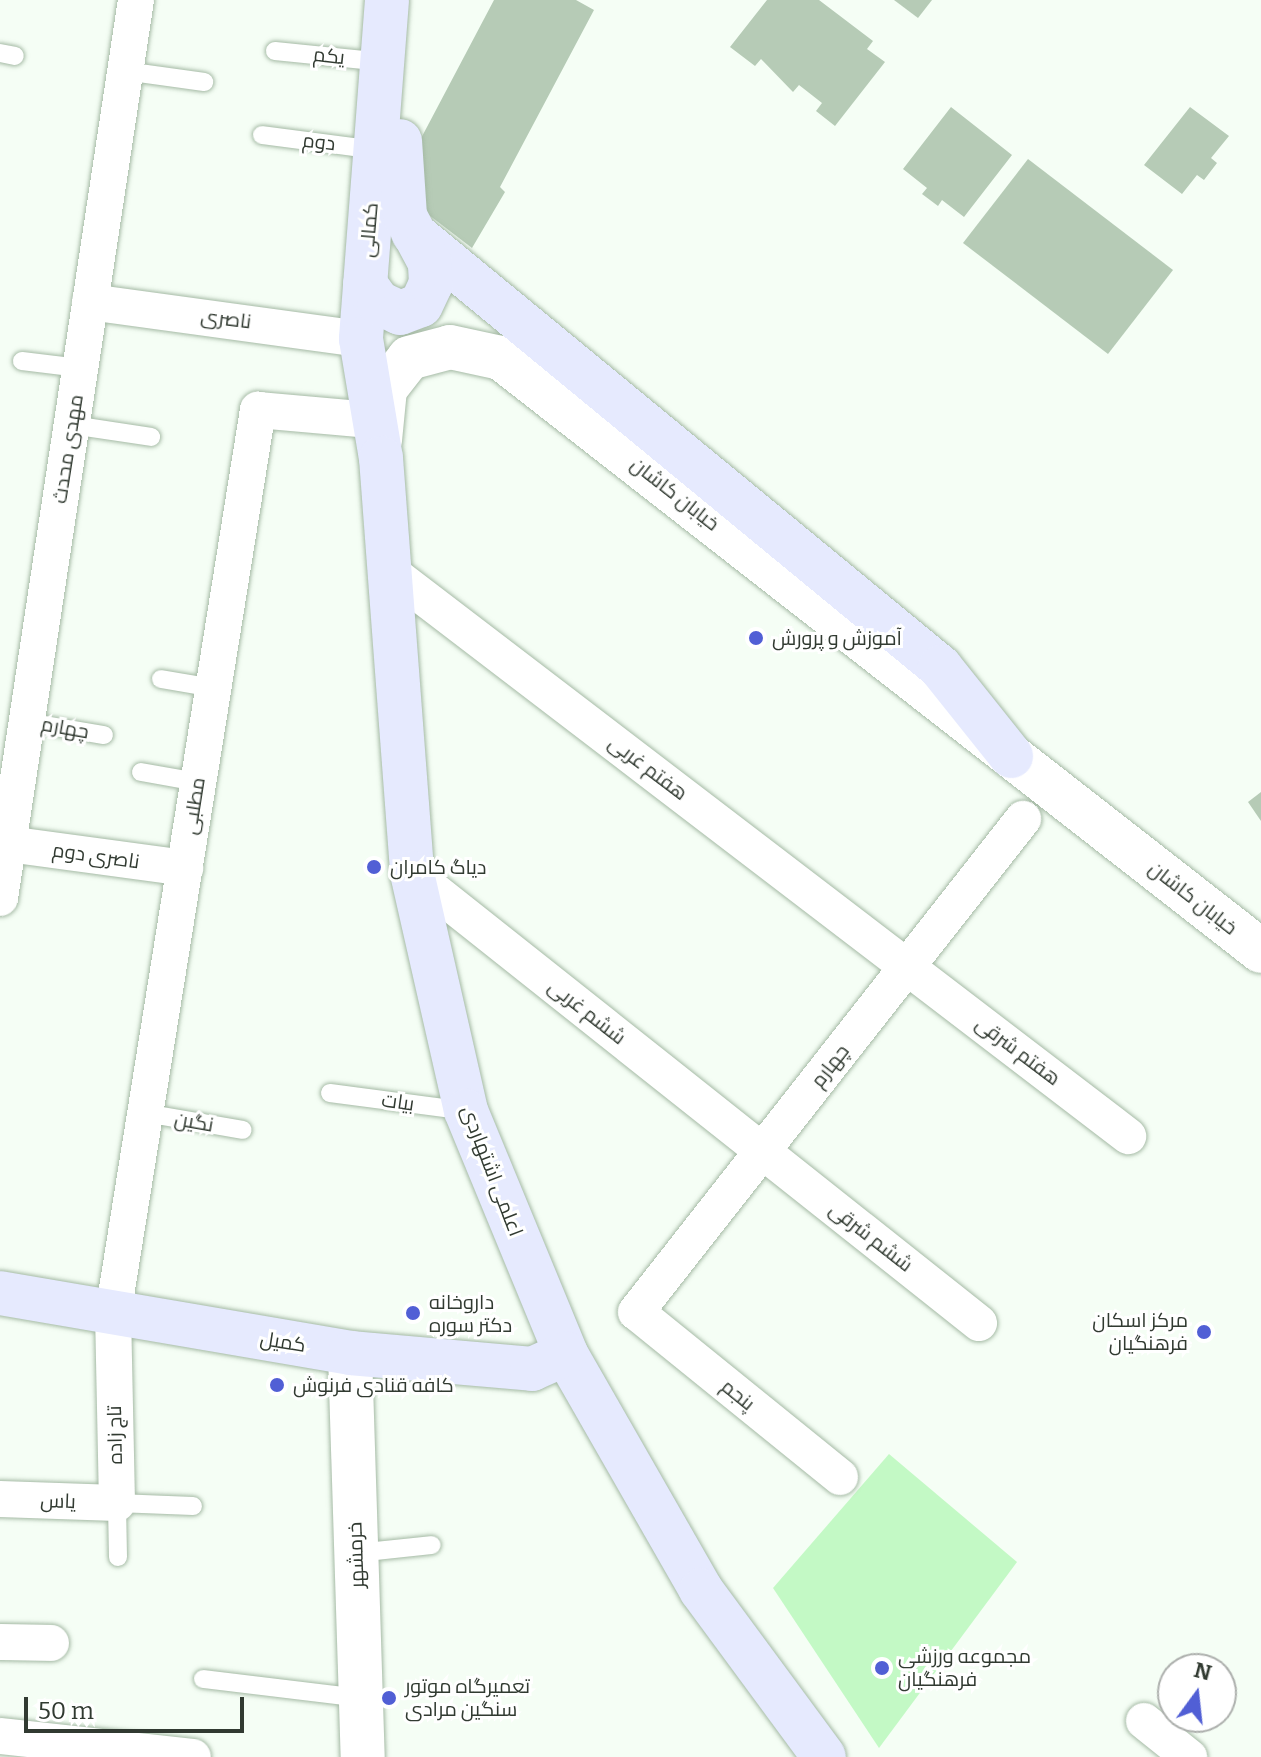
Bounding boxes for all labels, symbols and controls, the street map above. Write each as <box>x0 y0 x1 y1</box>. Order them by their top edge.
street label: یکم <box>312 42 346 70</box>
street label: دوم <box>301 128 337 156</box>
street label: کمالی <box>355 202 383 258</box>
street label: ناصری <box>199 304 253 334</box>
street label: مهدی محدث <box>48 393 88 505</box>
street label: خیابان کاشان <box>626 452 724 536</box>
place label: آموزش و پرورش <box>772 626 902 650</box>
marker: آموزش و پرورش <box>747 629 765 647</box>
street label: چهارم <box>39 712 91 744</box>
street label: هفتم غربی <box>604 731 692 805</box>
street label: مطلبی <box>178 776 210 836</box>
street label: ناصری دوم <box>51 838 141 874</box>
place label: دیاگ کامران <box>390 855 487 879</box>
street label: خیابان کاشان <box>1144 856 1242 940</box>
marker: دیاگ کامران <box>365 858 383 876</box>
street label: ششم غربی <box>543 974 631 1050</box>
street label: هفتم شرقی <box>971 1011 1065 1091</box>
street label: چهارم <box>806 1040 854 1092</box>
street label: بیات <box>380 1088 416 1116</box>
street label: اعلمی اشتهاردی <box>456 1102 528 1240</box>
street label: نگین <box>173 1107 215 1137</box>
street label: ششم شرقی <box>825 1197 917 1277</box>
place label: داروخانه دکتر سوره <box>429 1290 512 1337</box>
marker: داروخانه دکتر سوره <box>404 1304 422 1322</box>
place label: مرکز اسکان فرهنگیان <box>1092 1308 1188 1355</box>
marker: مرکز اسکان فرهنگیان <box>1195 1323 1213 1341</box>
street label: کمیل <box>258 1327 308 1357</box>
place label: کافه قنادی فرنوش <box>293 1373 454 1397</box>
street label: پنجم <box>716 1374 760 1416</box>
marker: کافه قنادی فرنوش <box>268 1376 286 1394</box>
street label: تاج زاده <box>102 1405 128 1465</box>
street label: یاس <box>40 1488 76 1514</box>
street label: خرمشهر <box>343 1521 369 1589</box>
place label: مجموعه ورزشی فرهنگیان <box>898 1644 1031 1691</box>
north arrow <box>1157 1653 1237 1733</box>
text: N <box>1191 1656 1215 1687</box>
marker: مجموعه ورزشی فرهنگیان <box>873 1659 891 1677</box>
place label: تعمیرگاه موتور سنگین مرادی <box>405 1674 530 1721</box>
scale bar <box>28 1681 248 1731</box>
marker: تعمیرگاه موتور سنگین مرادی <box>380 1689 398 1707</box>
text: 50 m <box>38 1697 94 1725</box>

